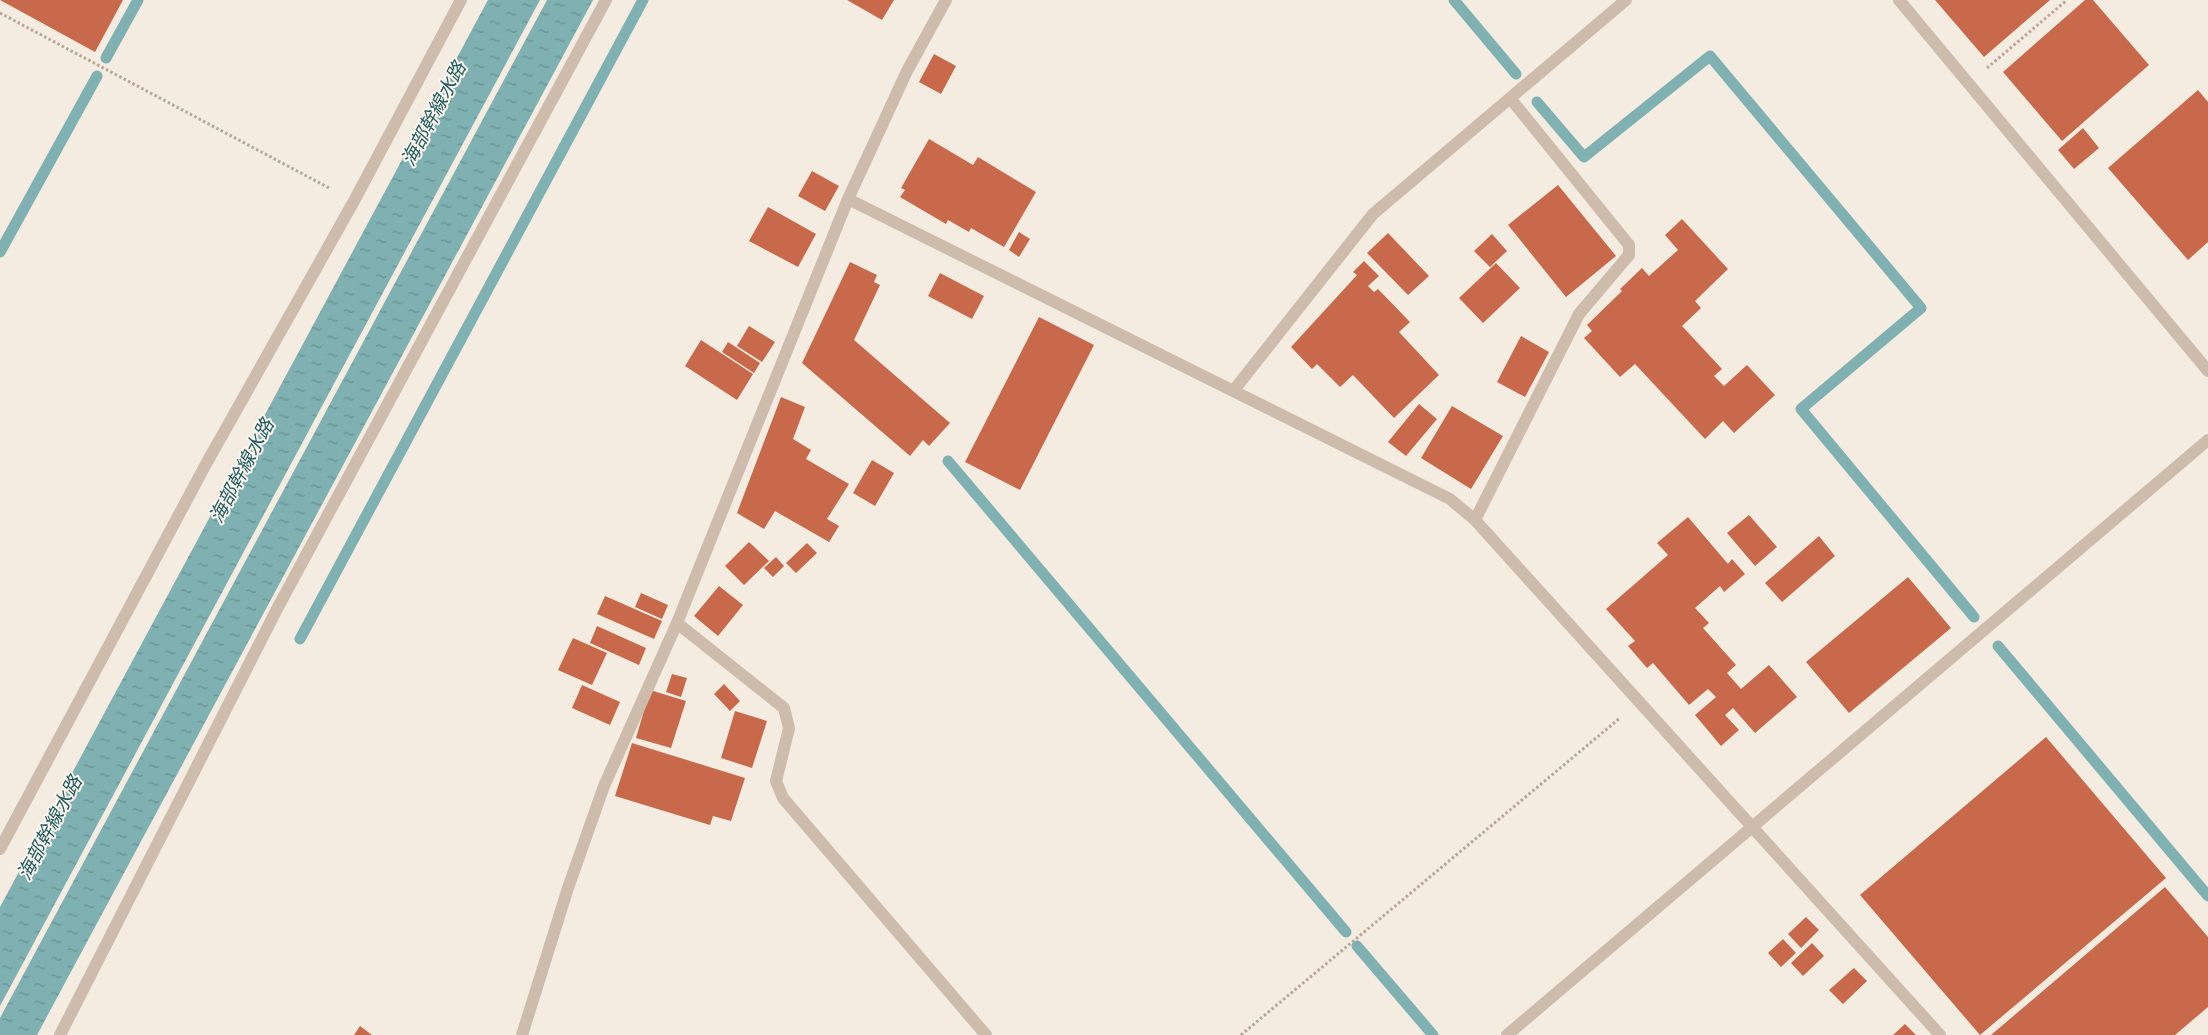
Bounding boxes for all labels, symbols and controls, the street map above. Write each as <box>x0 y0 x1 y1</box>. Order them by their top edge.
water label: 海部幹線水路 <box>398 57 471 169</box>
water label: 海部幹線水路 <box>206 414 279 526</box>
water label: 海部幹線水路 <box>14 771 87 883</box>

